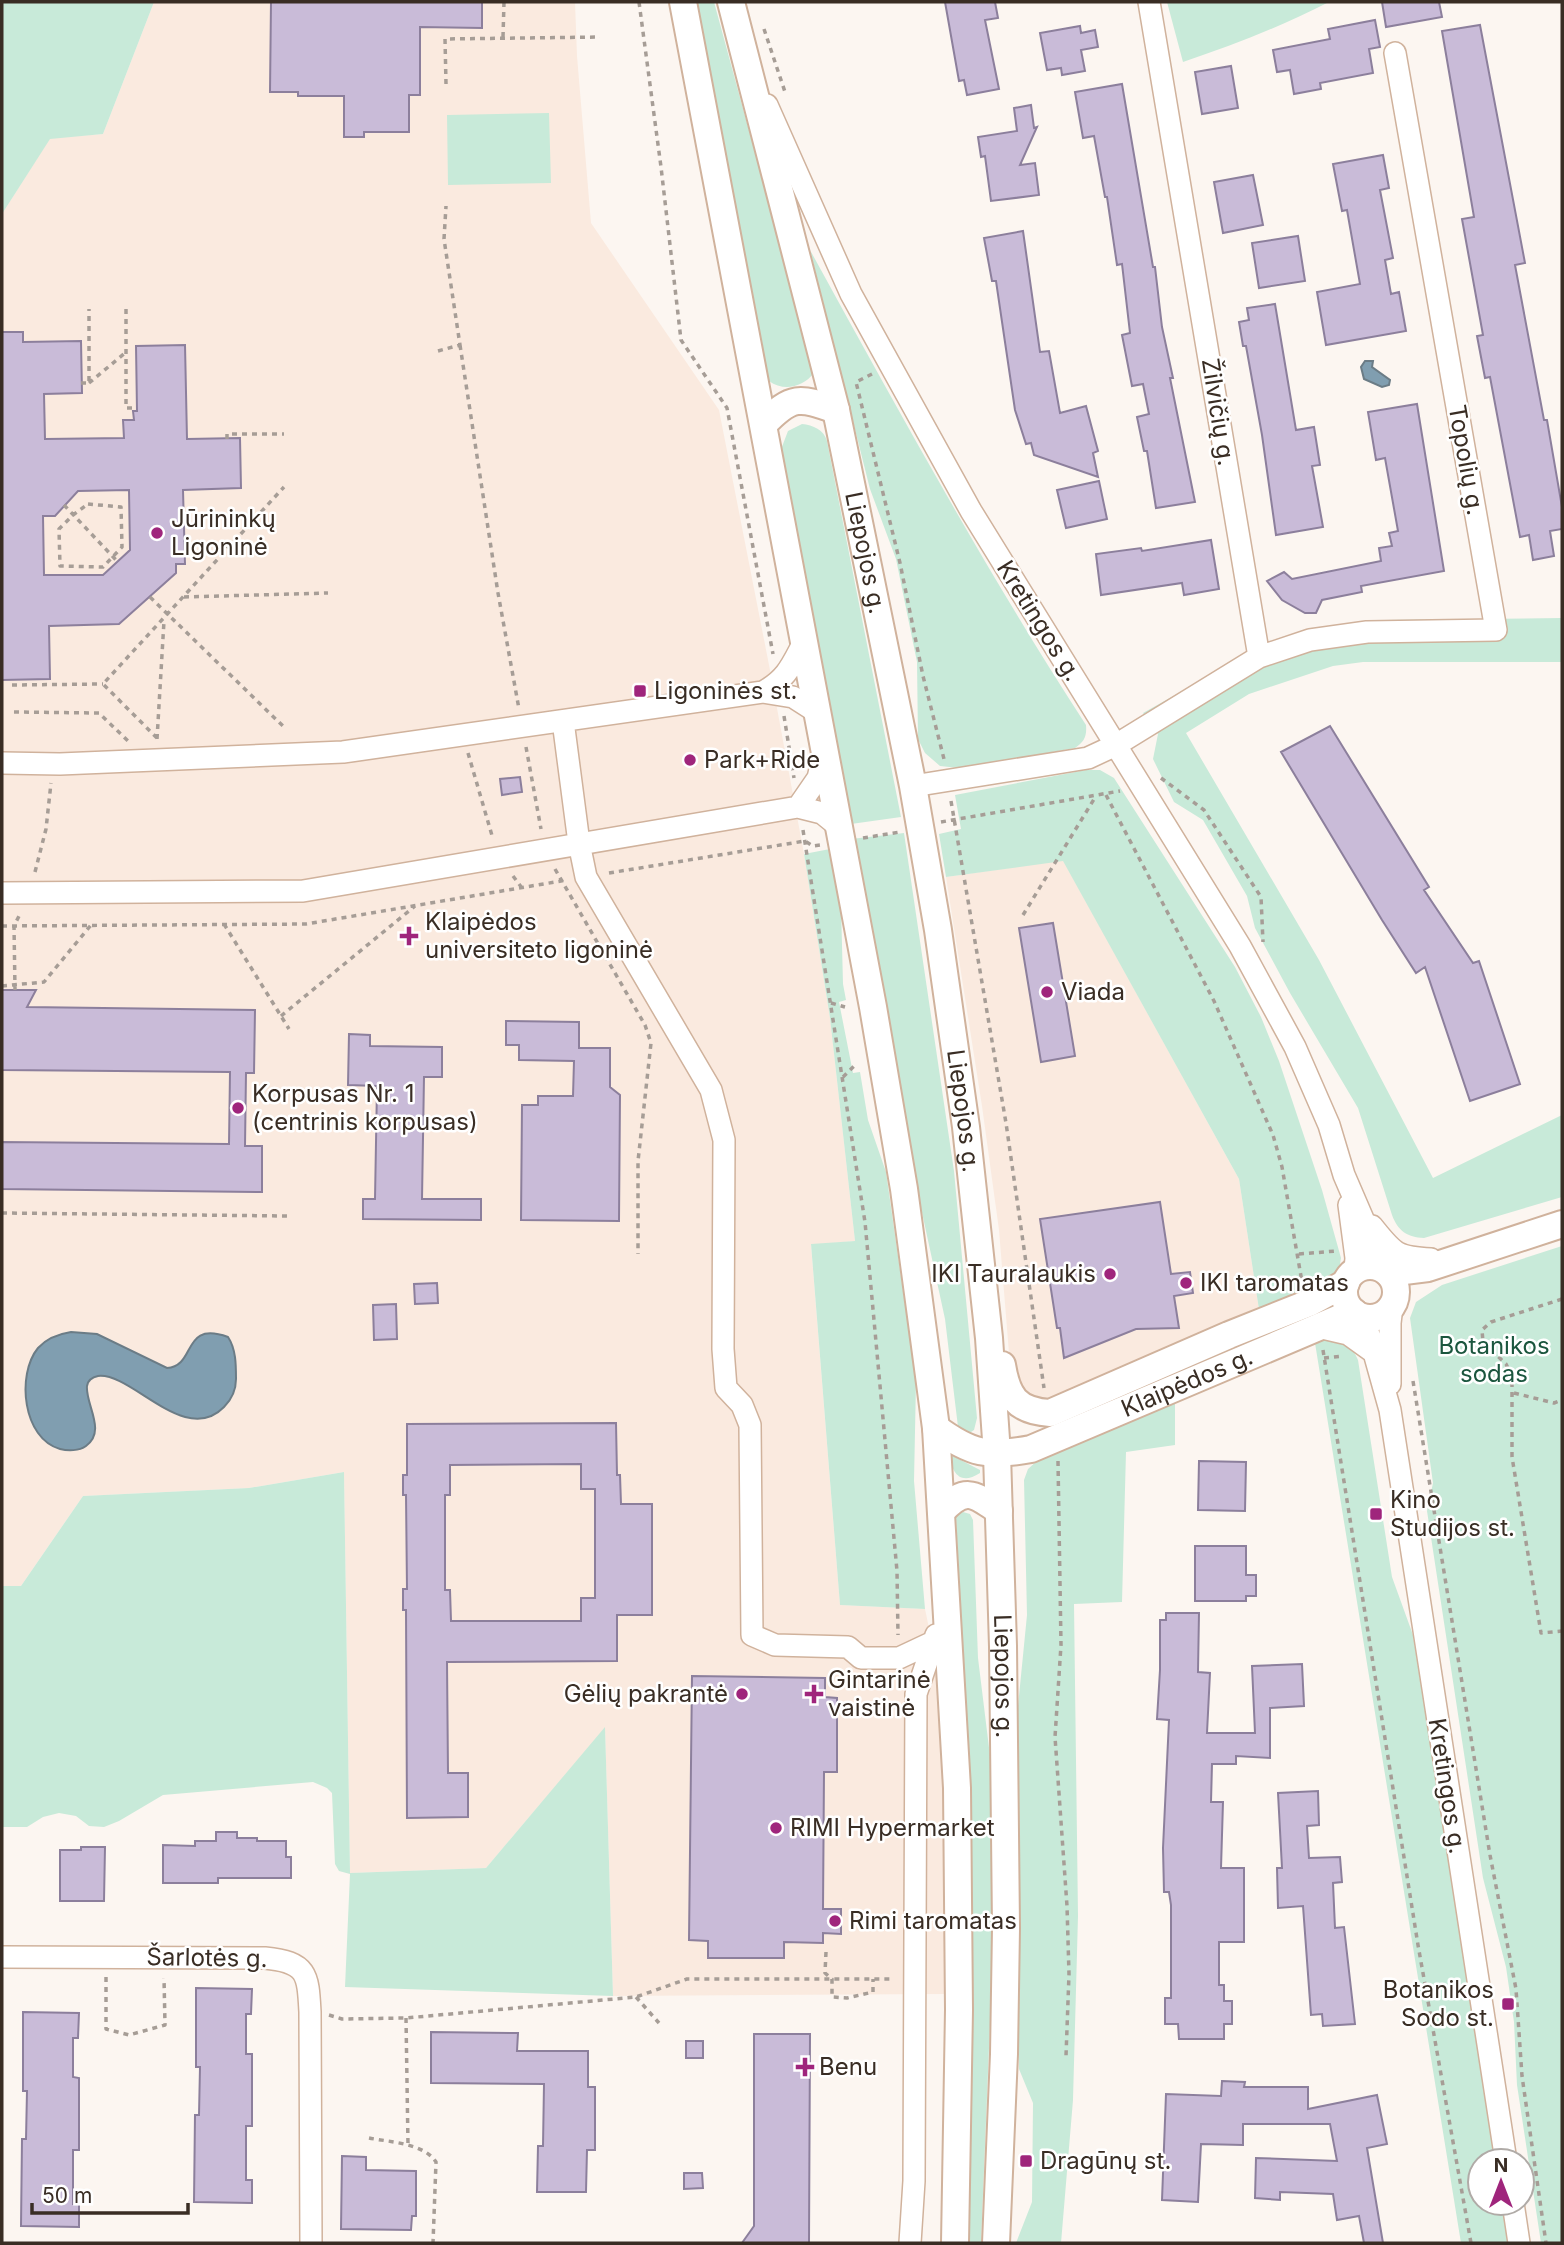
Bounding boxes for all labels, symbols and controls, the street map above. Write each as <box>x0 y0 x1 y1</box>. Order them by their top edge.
street label: Žilvičių g. <box>1196 356 1242 468</box>
street label: Topolių g. <box>1443 403 1490 517</box>
street label: Liepojos g. <box>839 489 892 616</box>
place label: Jūrininkų Ligoninė <box>171 504 276 561</box>
marker: Jūrininkų Ligoninė <box>149 525 165 541</box>
street label: Kretingos g. <box>991 555 1088 686</box>
place label: Ligoninės st. <box>654 676 798 705</box>
marker: Ligoninės st. <box>632 683 648 699</box>
place label: Park+Ride <box>704 745 820 774</box>
marker: Park+Ride <box>682 752 698 768</box>
place label: Klaipėdos universiteto ligoninė <box>425 907 653 964</box>
marker: Klaipėdos universiteto ligoninė <box>399 926 419 946</box>
place label: Viada <box>1061 977 1125 1006</box>
marker: Viada <box>1039 984 1055 1000</box>
street label: Liepojos g. <box>941 1048 986 1174</box>
place label: Korpusas Nr. 1 (centrinis korpusas) <box>252 1079 478 1136</box>
marker: Korpusas Nr. 1 (centrinis korpusas) <box>230 1100 246 1116</box>
place label: IKI Tauralaukis <box>931 1259 1096 1288</box>
marker: IKI Tauralaukis <box>1102 1266 1118 1282</box>
place label: IKI taromatas <box>1200 1268 1349 1297</box>
marker: IKI taromatas <box>1178 1275 1194 1291</box>
park label: Botanikos sodas <box>1438 1331 1550 1388</box>
street label: Klaipėdos g. <box>1117 1342 1257 1423</box>
place label: Kino Studijos st. <box>1390 1485 1515 1542</box>
marker: Kino Studijos st. <box>1368 1506 1384 1522</box>
street label: Liepojos g. <box>988 1614 1019 1738</box>
place label: Gintarinė vaistinė <box>828 1665 931 1722</box>
place label: Gėlių pakrantė <box>564 1679 728 1708</box>
marker: Gėlių pakrantė <box>734 1686 750 1702</box>
marker: Gintarinė vaistinė <box>806 1686 822 1702</box>
street label: Kretingos g. <box>1422 1716 1473 1856</box>
place label: RIMI Hypermarket <box>790 1813 995 1842</box>
marker: RIMI Hypermarket <box>768 1820 784 1836</box>
place label: Rimi taromatas <box>849 1906 1017 1935</box>
marker: Rimi taromatas <box>827 1913 843 1929</box>
street label: Šarlotės g. <box>146 1941 268 1973</box>
place label: Botanikos Sodo st. <box>1383 1975 1494 2032</box>
marker: Botanikos Sodo st. <box>1500 1996 1516 2012</box>
place label: Benu <box>819 2052 877 2081</box>
marker: Benu <box>797 2059 813 2075</box>
place label: Dragūnų st. <box>1040 2146 1171 2175</box>
north arrow <box>1466 2147 1536 2217</box>
marker: Dragūnų st. <box>1018 2153 1034 2169</box>
text: N <box>1494 2154 1508 2177</box>
scale bar <box>32 2172 187 2216</box>
text: 50 m <box>42 2183 92 2208</box>

